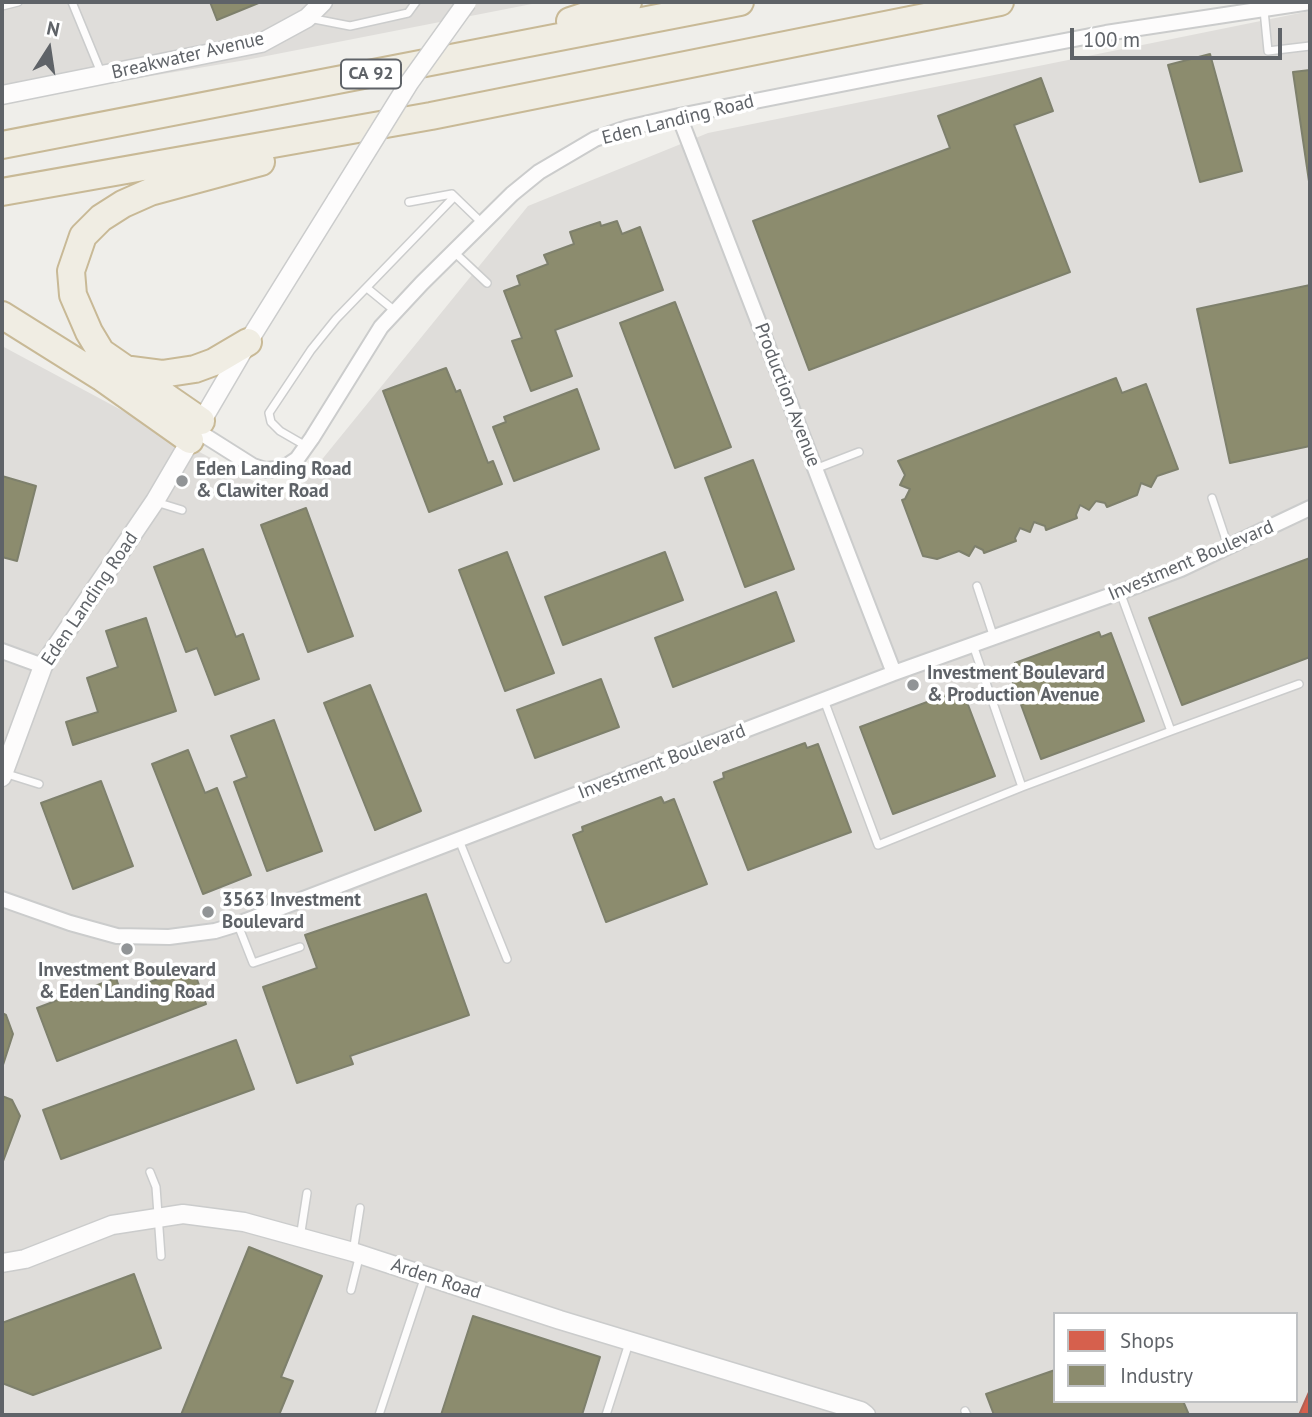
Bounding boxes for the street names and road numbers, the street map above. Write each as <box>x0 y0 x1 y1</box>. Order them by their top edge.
street label: Breakwater Avenue <box>109 27 267 85</box>
road number: CA 92 <box>341 60 401 88</box>
street label: Eden Landing Road <box>600 90 756 150</box>
street label: Production Avenue <box>749 320 825 470</box>
street label: Investment Boulevard <box>1105 516 1277 606</box>
street label: Eden Landing Road <box>37 528 143 670</box>
street label: Investment Boulevard <box>575 720 749 804</box>
street label: Arden Road <box>388 1254 484 1304</box>

